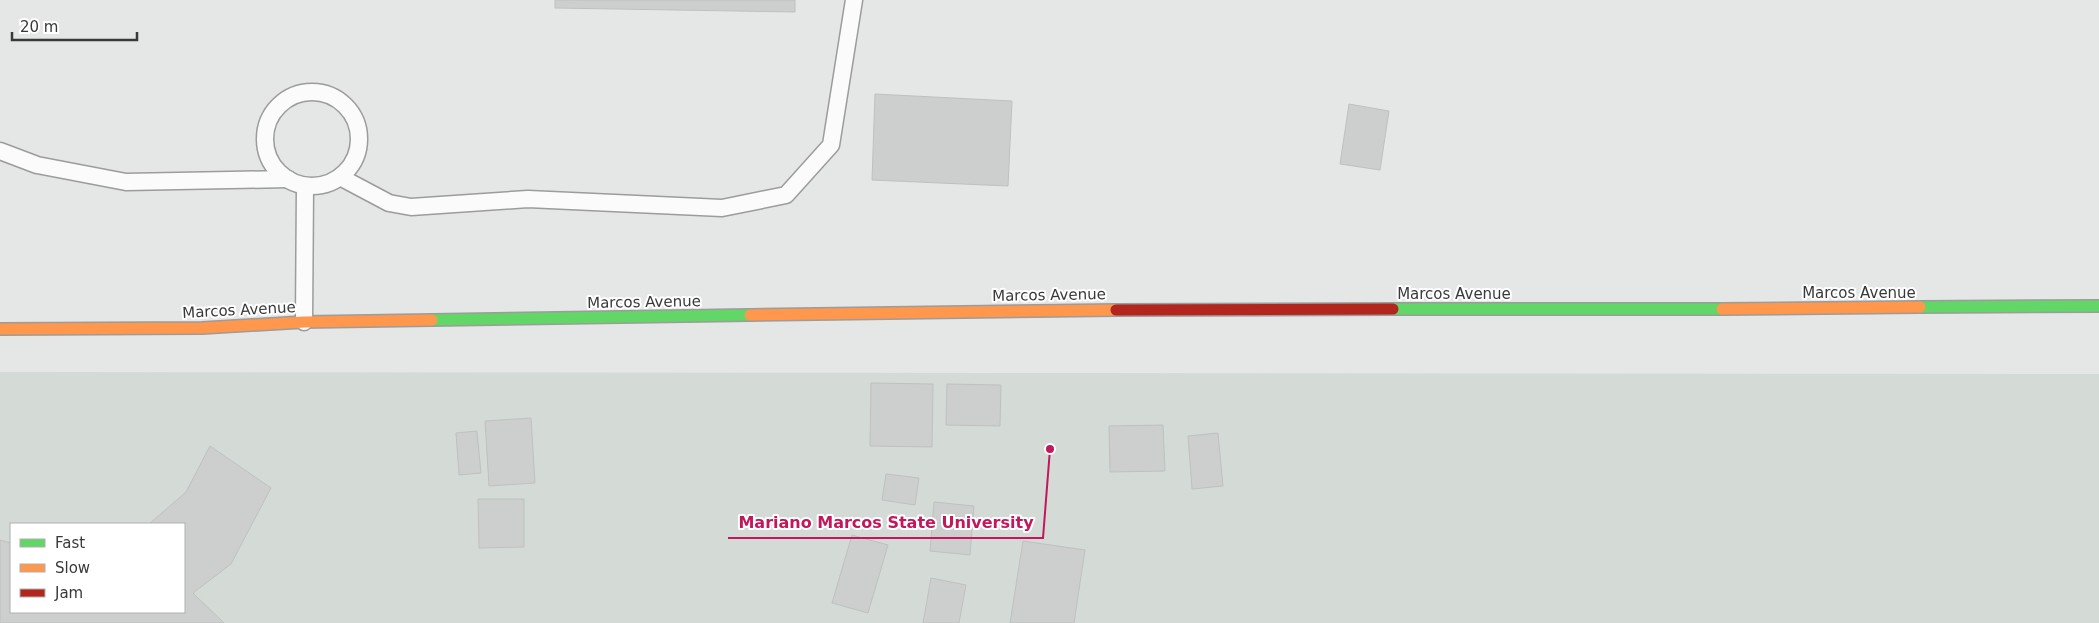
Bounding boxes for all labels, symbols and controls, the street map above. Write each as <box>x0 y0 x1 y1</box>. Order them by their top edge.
scale bar <box>12 10 138 42</box>
text: 20 m <box>20 18 58 36</box>
street label: Marcos Avenue <box>1802 284 1916 302</box>
street label: Marcos Avenue <box>992 285 1106 305</box>
street label: Marcos Avenue <box>1397 285 1511 303</box>
street label: Marcos Avenue <box>587 292 701 312</box>
street label: Marcos Avenue <box>182 298 296 322</box>
callout: Mariano Marcos State University <box>728 507 1043 538</box>
text: Mariano Marcos State University <box>738 513 1034 532</box>
legend <box>10 523 185 613</box>
text: Fast <box>55 534 85 552</box>
text: Slow <box>55 559 90 577</box>
text: Jam <box>54 584 83 602</box>

